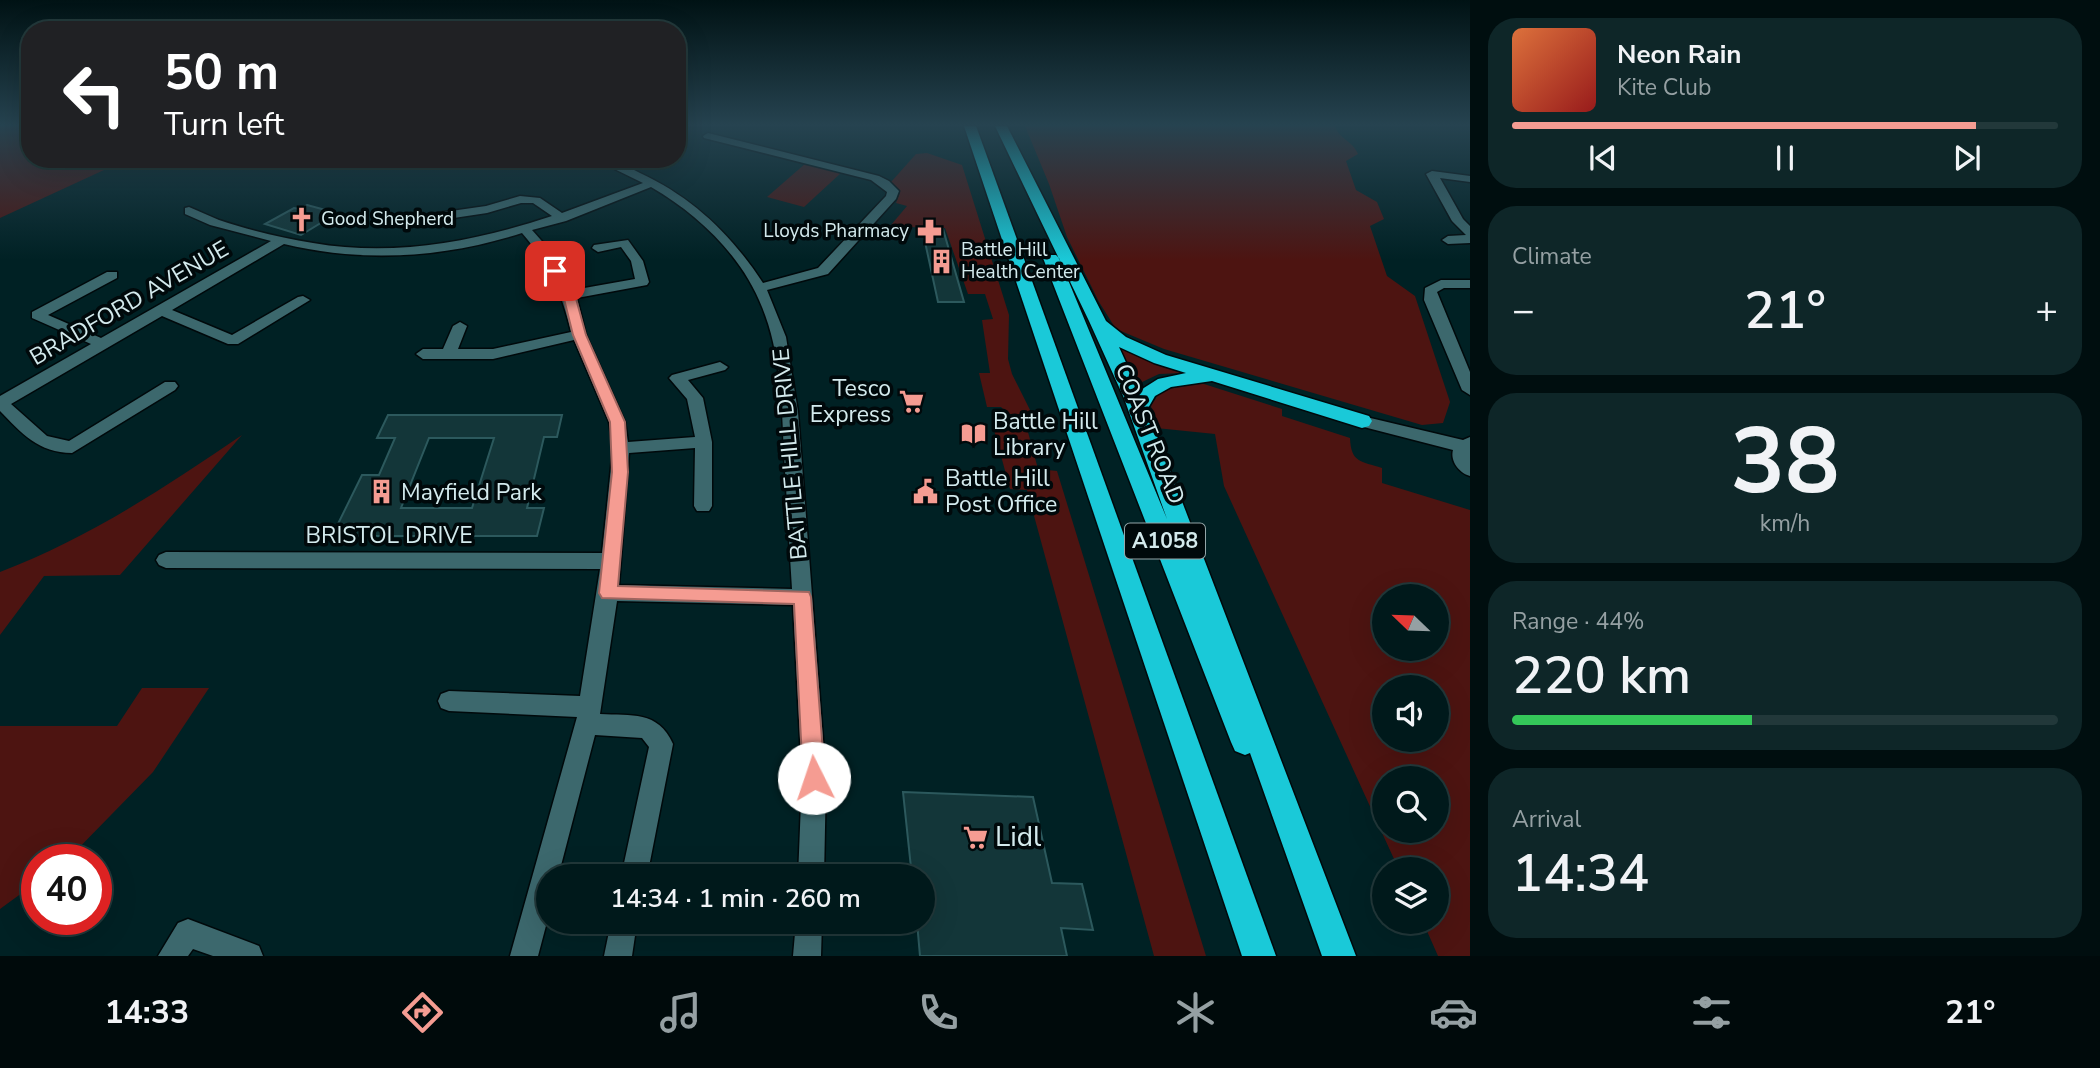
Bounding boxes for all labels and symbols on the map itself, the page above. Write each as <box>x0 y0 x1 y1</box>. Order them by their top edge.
church icon: Good Shepherd <box>287 205 315 233</box>
place label: Good Shepherd <box>321 206 454 232</box>
pharmacy icon: Lloyds Pharmacy <box>915 217 943 245</box>
place label: Lloyds Pharmacy <box>763 218 909 244</box>
street label: BRADFORD AVENUE <box>24 233 234 373</box>
place label: Battle Hill Health Center <box>961 237 1080 285</box>
pin <box>525 241 585 301</box>
building icon: Battle Hill Health Center <box>927 247 955 275</box>
street label: BATTLE HILL DRIVE <box>765 347 815 561</box>
street label: COAST ROAD <box>1108 359 1192 509</box>
place label: Tesco Express <box>810 373 891 430</box>
supermarket icon: Tesco Express <box>897 387 925 415</box>
place label: Battle Hill Library <box>993 406 1098 463</box>
library icon: Battle Hill Library <box>959 420 987 448</box>
place label: Battle Hill Post Office <box>945 463 1057 520</box>
place label: Mayfield Park <box>401 477 542 508</box>
public building icon: Battle Hill Post Office <box>911 477 939 505</box>
building icon: Mayfield Park <box>367 478 395 506</box>
street label: BRISTOL DRIVE <box>305 520 473 551</box>
road number: A1058 <box>1125 524 1205 558</box>
north arrow <box>1372 584 1449 662</box>
position arrow <box>777 741 851 815</box>
place label: Lidl <box>995 818 1042 856</box>
supermarket icon: Lidl <box>961 823 989 851</box>
speed limit sign: 40 <box>21 844 112 935</box>

